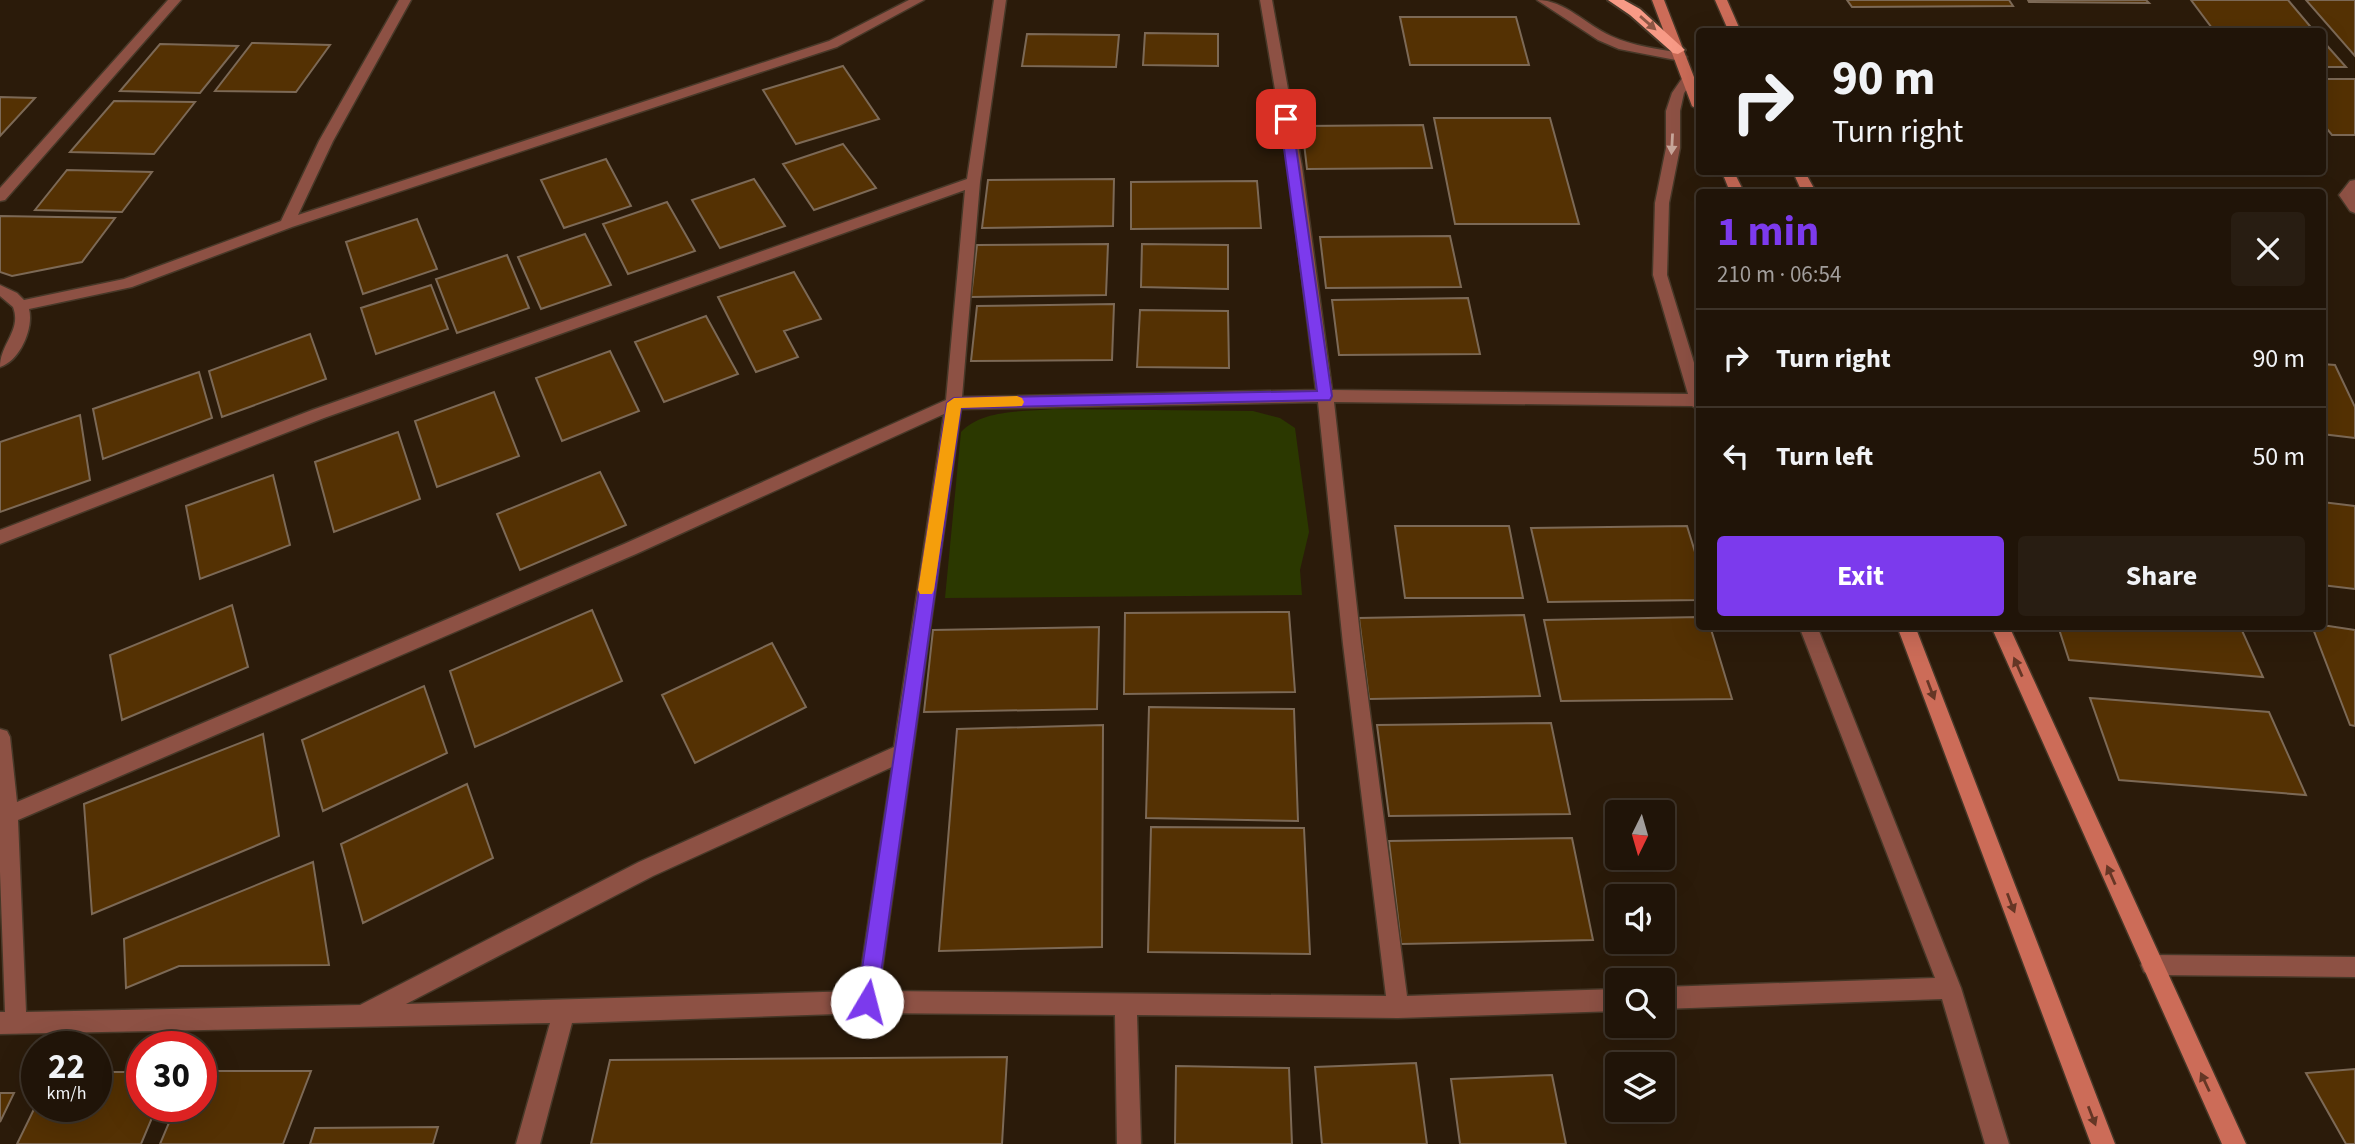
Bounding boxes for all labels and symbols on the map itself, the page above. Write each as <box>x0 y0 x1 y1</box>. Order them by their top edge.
one-way arrow <box>1639 15 1657 31</box>
pin <box>1256 89 1316 149</box>
one-way arrow <box>1667 133 1678 155</box>
one-way arrow <box>2012 657 2024 677</box>
one-way arrow <box>1925 680 1936 701</box>
north arrow <box>1605 800 1675 870</box>
one-way arrow <box>2105 865 2117 885</box>
one-way arrow <box>2006 893 2017 914</box>
position arrow <box>830 965 904 1039</box>
speed limit sign: 30 <box>126 1031 217 1122</box>
one-way arrow <box>2199 1072 2211 1092</box>
one-way arrow <box>2087 1105 2098 1126</box>

